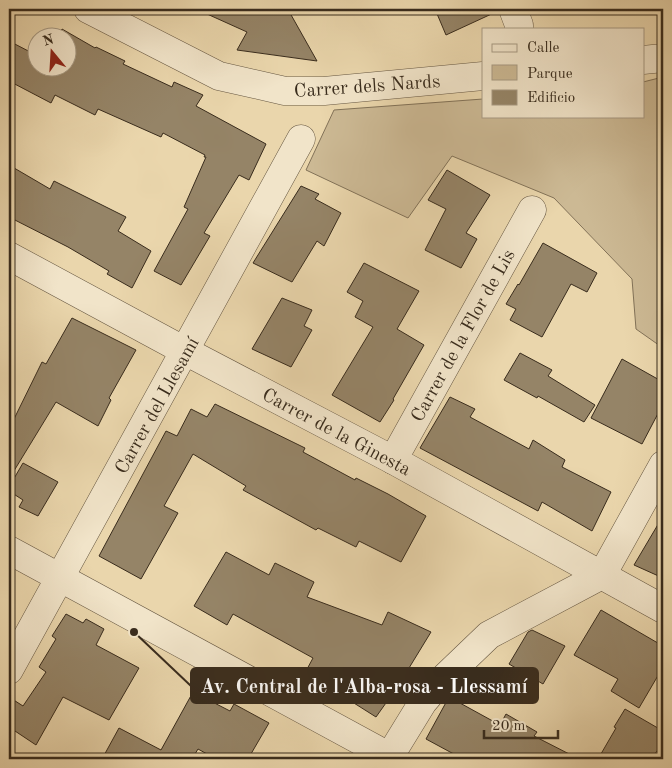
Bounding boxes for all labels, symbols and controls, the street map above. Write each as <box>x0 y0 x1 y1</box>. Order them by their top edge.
north arrow <box>28 28 78 78</box>
legend <box>482 28 644 118</box>
text: N <box>41 32 56 49</box>
text: Calle <box>527 41 560 56</box>
text: Parque <box>527 67 573 82</box>
street label: Carrer dels Nards <box>293 73 441 102</box>
text: Edificio <box>527 91 575 106</box>
street label: Carrer de la Flor de Lis <box>409 247 520 426</box>
street label: Carrer del Llesamí <box>113 334 204 478</box>
street label: Carrer de la Ginesta <box>258 386 414 481</box>
callout: Av. Central de l'Alba-rosa - Llessamí <box>191 668 538 703</box>
text: Av. Central de l'Alba-rosa - Llessamí <box>200 678 528 698</box>
scale bar <box>484 708 558 740</box>
text: 20 m <box>492 719 526 734</box>

